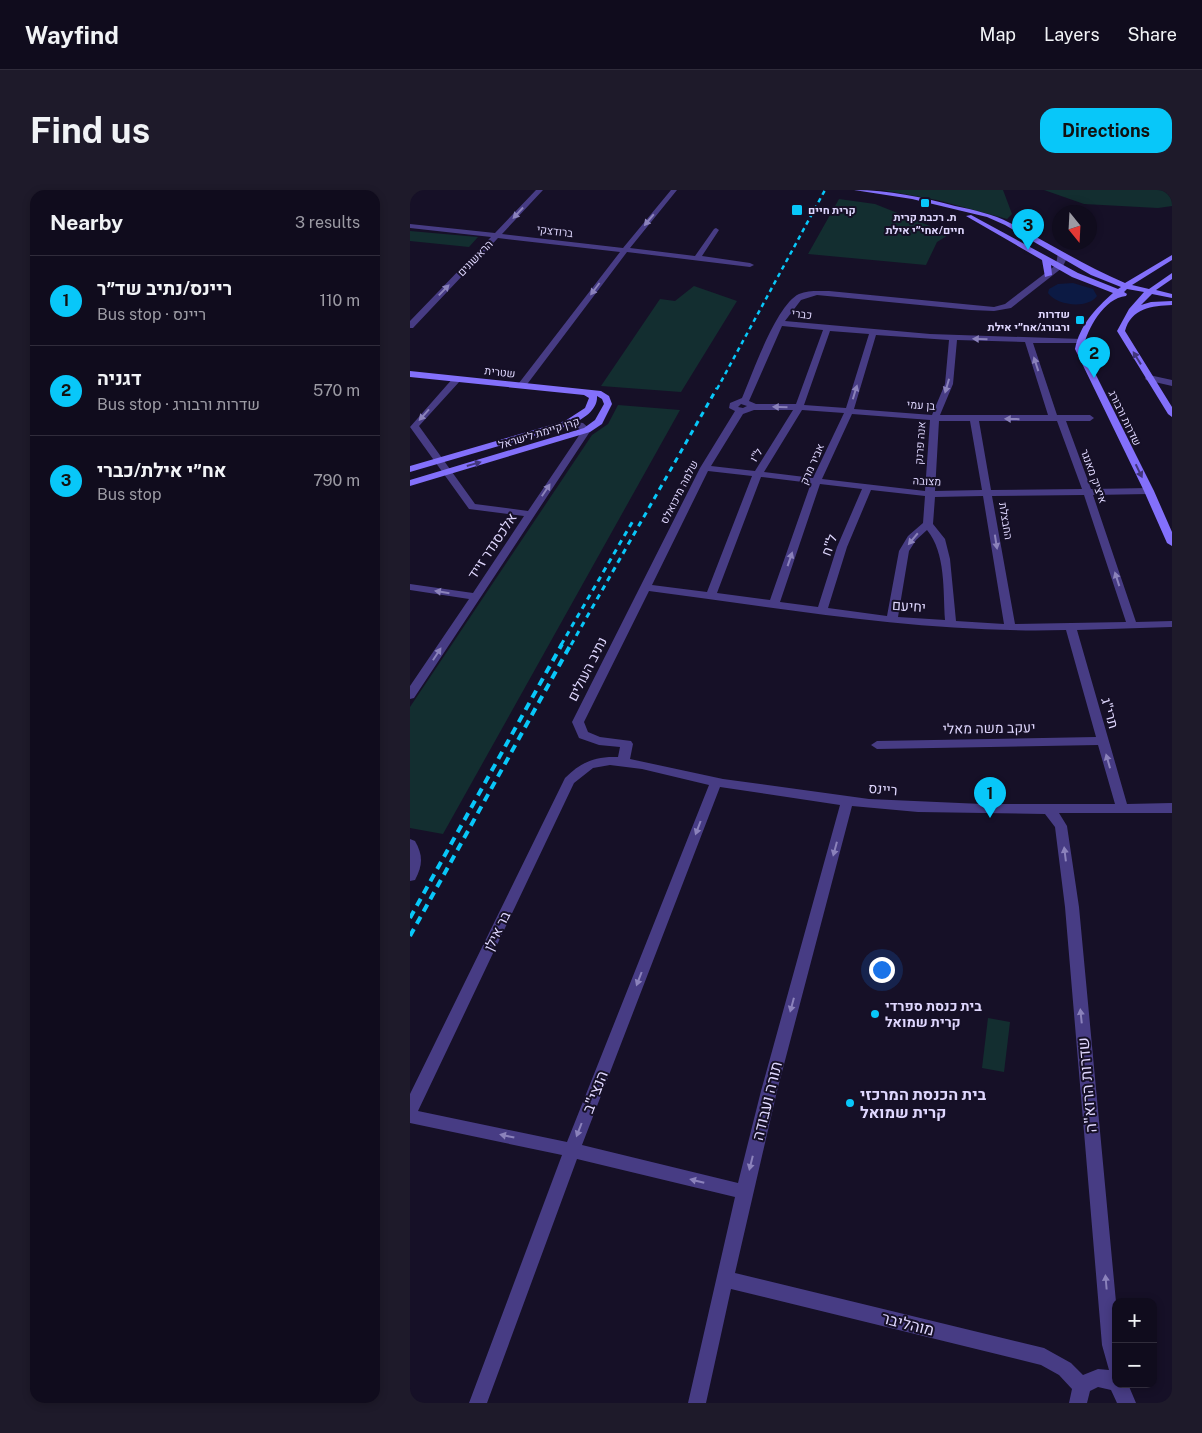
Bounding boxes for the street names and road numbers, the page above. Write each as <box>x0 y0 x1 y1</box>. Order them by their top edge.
street label: ברודצקי <box>536 223 574 239</box>
street label: הראשונים <box>455 238 495 278</box>
street label: כברי <box>791 307 813 321</box>
street label: שטרית <box>484 364 516 380</box>
street label: שדרות ורבורג <box>1106 388 1144 448</box>
street label: בן עמי <box>906 398 936 412</box>
street label: קרן קיימת לישראל <box>497 415 581 451</box>
street label: אנה פרנק <box>913 421 927 465</box>
street label: אביר מרק <box>798 442 826 486</box>
street label: ל"ו <box>747 446 765 464</box>
street label: איציק מאנגר <box>1079 447 1109 505</box>
street label: שלמה מיכואלס <box>658 458 700 526</box>
street label: מצובה <box>912 474 942 488</box>
street label: החבצלת <box>997 502 1015 540</box>
street label: אלכסנדר זייד <box>464 510 520 582</box>
street label: ל"ח <box>818 532 840 558</box>
street label: יחיעם <box>892 597 926 615</box>
street label: נתיב העולים <box>564 634 610 704</box>
street label: תרי"ג <box>1098 696 1122 730</box>
street label: יעקב משה מאלי <box>943 719 1035 737</box>
street label: ריינס <box>868 780 898 798</box>
street label: בר אילן <box>481 908 514 953</box>
street label: שדרות הרוא"ה <box>1073 1036 1101 1134</box>
street label: תורה ועבודה <box>748 1060 786 1142</box>
street label: הנצי"ב <box>578 1068 612 1116</box>
street label: מוהליבר <box>880 1308 936 1340</box>

